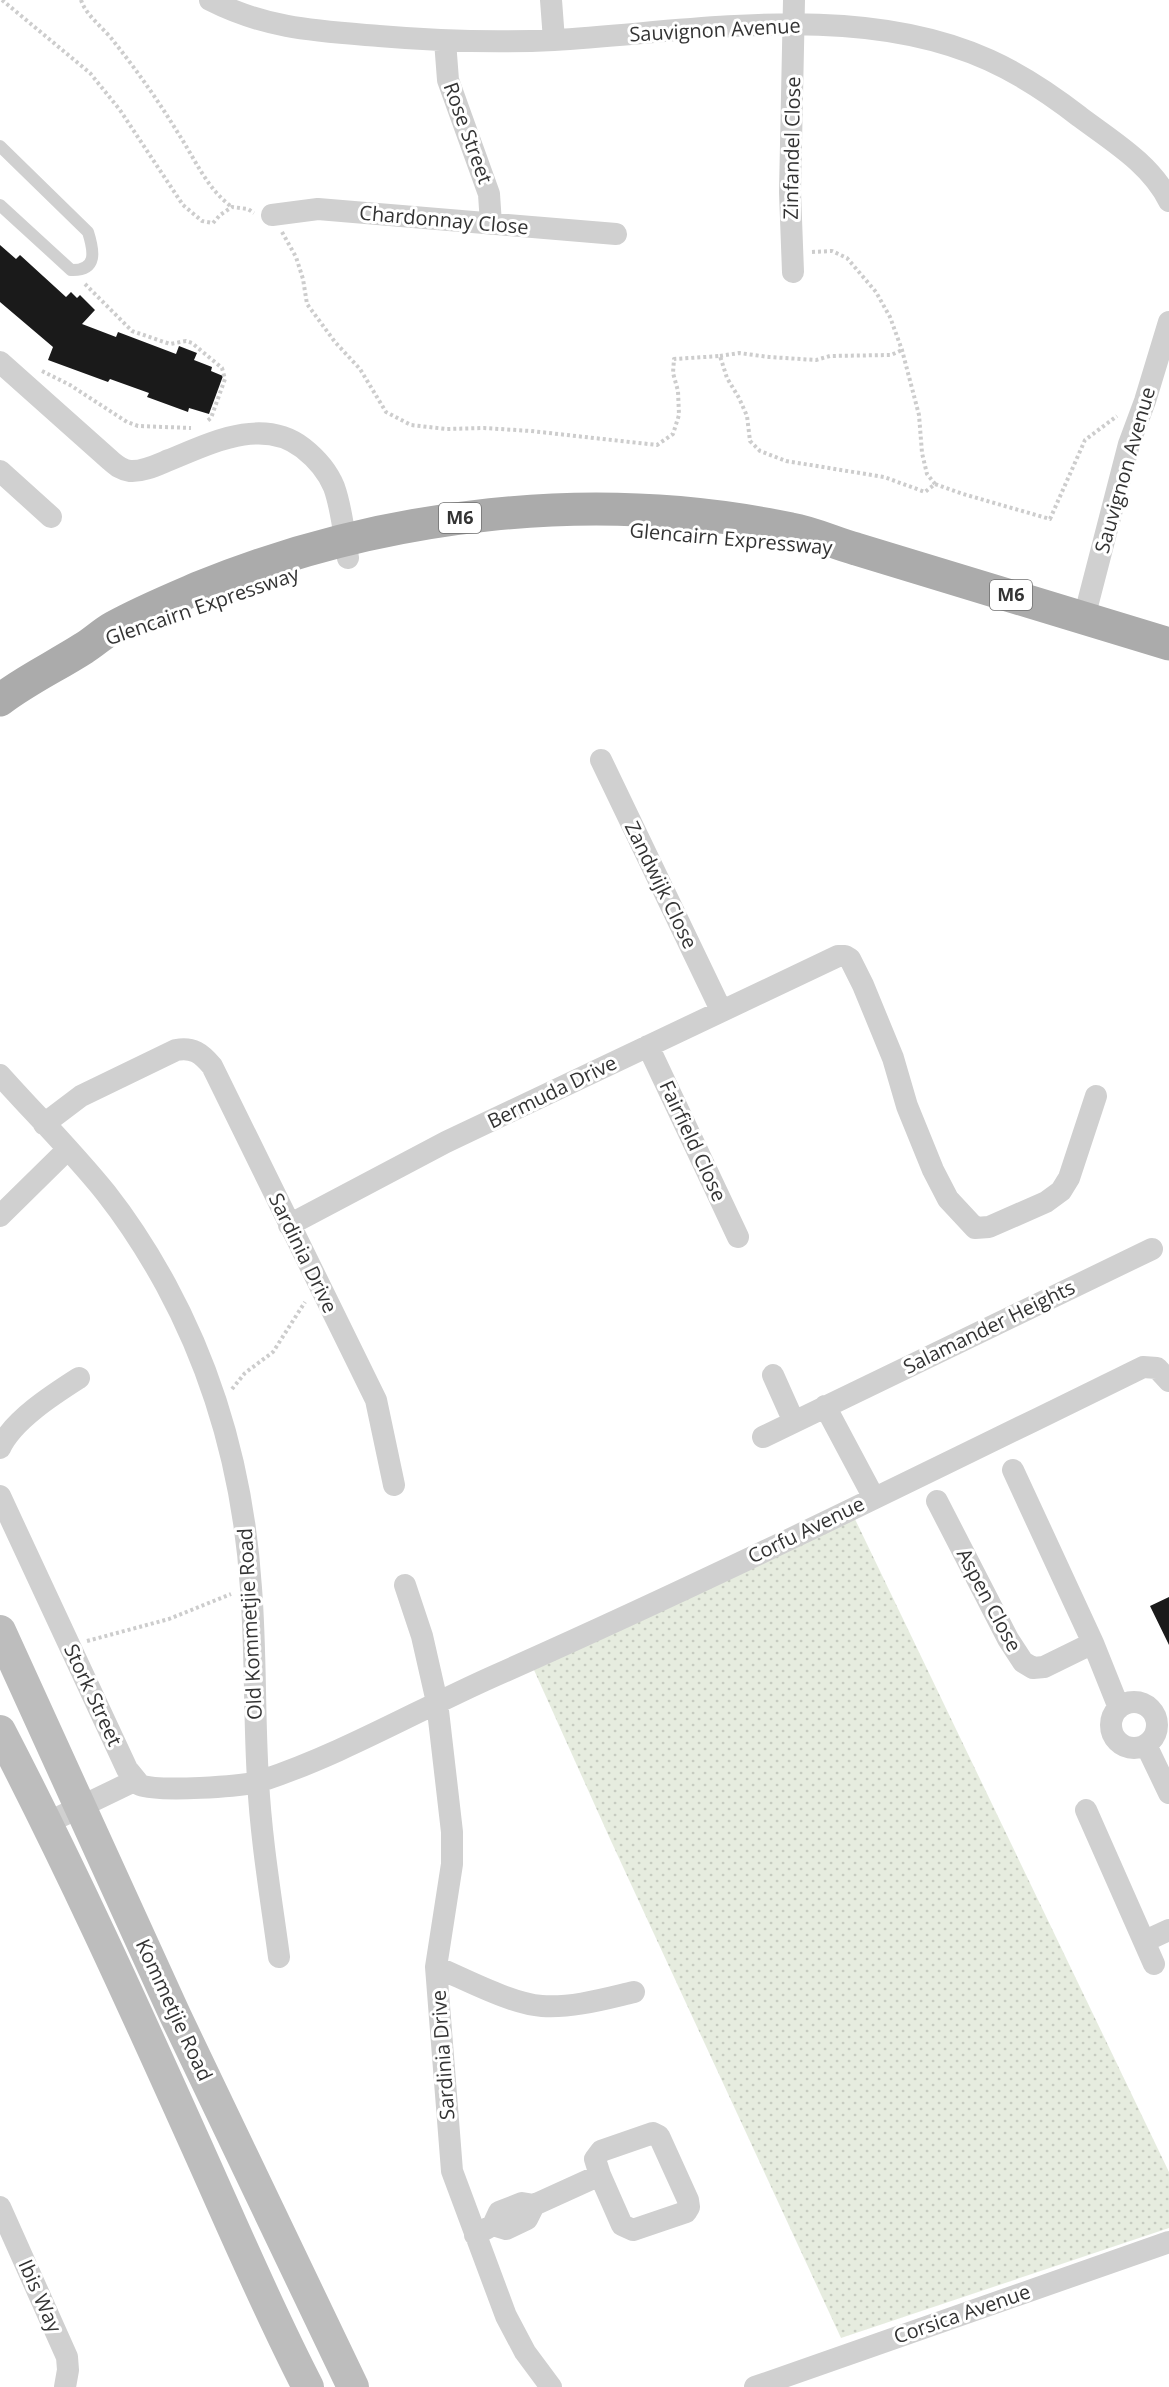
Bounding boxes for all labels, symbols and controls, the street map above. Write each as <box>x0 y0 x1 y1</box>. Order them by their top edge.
street label: Sauvignon Avenue <box>629 12 801 47</box>
street label: Zinfandel Close <box>777 76 806 220</box>
street label: Rose Street <box>438 78 499 187</box>
street label: Chardonnay Close <box>358 199 530 240</box>
street label: Sauvignon Avenue <box>1088 384 1161 556</box>
road number: M6 <box>439 503 481 533</box>
street label: Glencairn Expressway <box>629 516 834 561</box>
street label: Glencairn Expressway <box>101 559 303 651</box>
road number: M6 <box>990 580 1032 610</box>
street label: Zandwijk Close <box>619 816 704 953</box>
street label: Bermuda Drive <box>483 1049 621 1135</box>
street label: Fairfield Close <box>654 1076 733 1206</box>
street label: Sardinia Drive <box>263 1188 344 1317</box>
street label: Salamander Heights <box>898 1273 1079 1380</box>
street label: Corfu Avenue <box>743 1490 869 1569</box>
street label: Old Kommetjie Road <box>231 1527 268 1721</box>
street label: Aspen Close <box>951 1543 1028 1656</box>
street label: Stork Street <box>58 1639 129 1750</box>
street label: Kommetjie Road <box>130 1934 219 2085</box>
street label: Sardinia Drive <box>424 1989 461 2121</box>
street label: Ibis Way <box>12 2255 69 2337</box>
street label: Corsica Avenue <box>890 2277 1034 2350</box>

